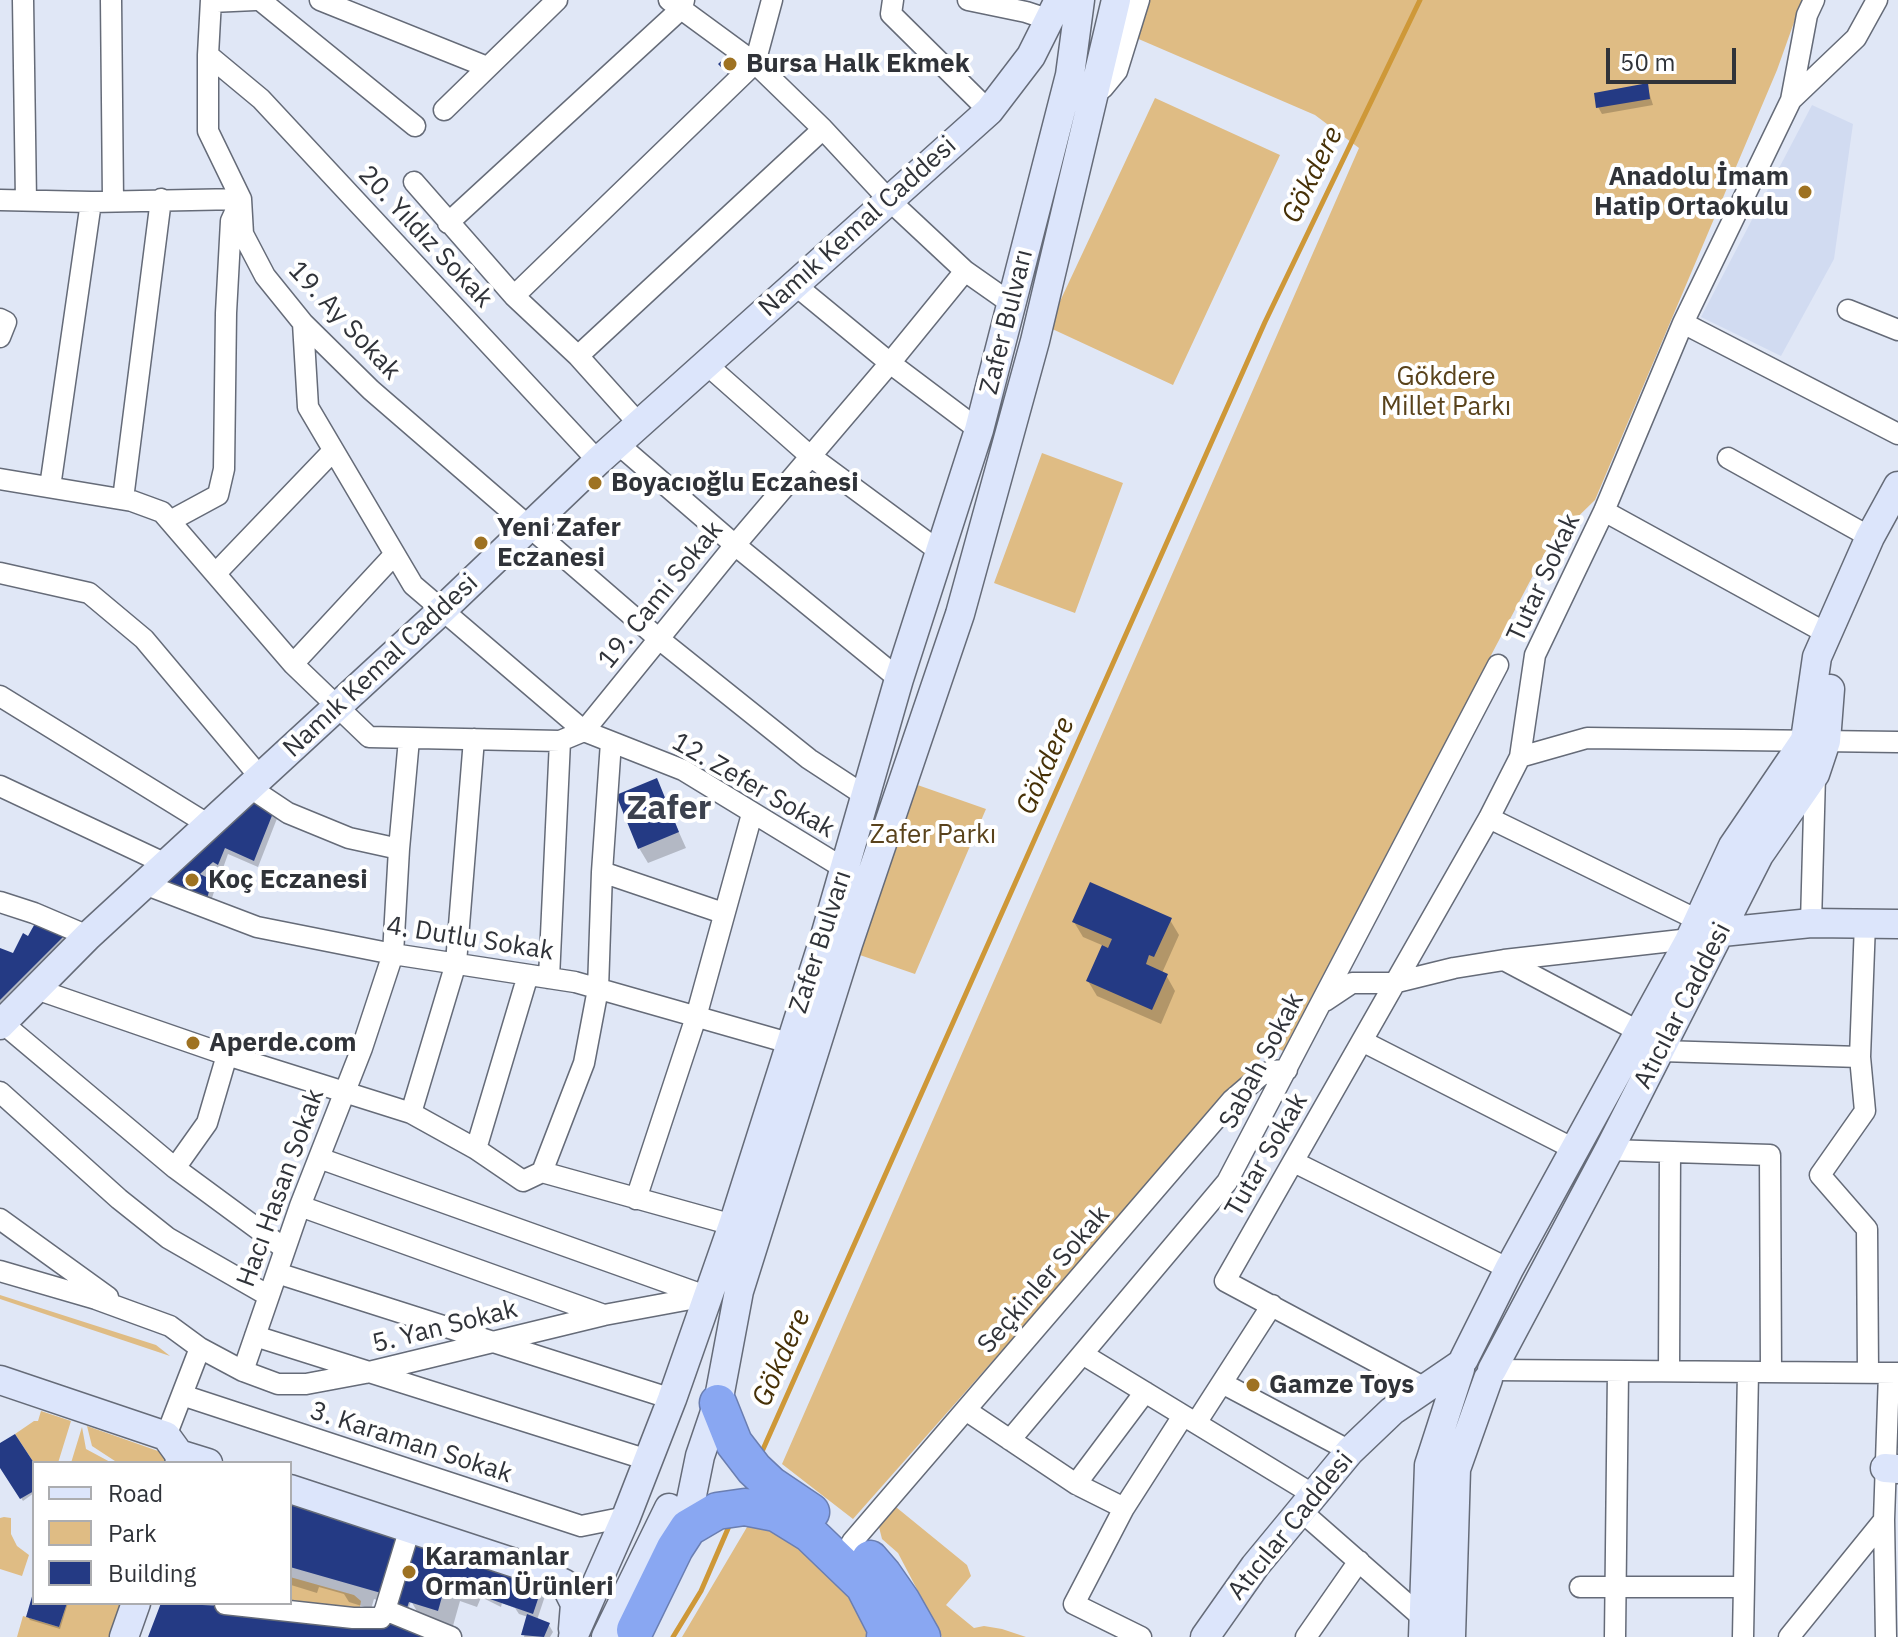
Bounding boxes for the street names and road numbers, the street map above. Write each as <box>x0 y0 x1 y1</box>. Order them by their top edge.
street label: Namık Kemal Caddesi <box>753 130 963 324</box>
street label: 20. Yıldız Sokak <box>351 159 499 315</box>
street label: Zafer Bulvarı <box>974 246 1040 398</box>
street label: 19. Ay Sokak <box>281 255 407 387</box>
street label: Tutar Sokak <box>1501 509 1587 647</box>
street label: 19. Cami Sokak <box>592 515 730 675</box>
street label: Namık Kemal Caddesi <box>277 568 485 764</box>
street label: 12. Zefer Sokak <box>666 727 840 845</box>
street label: Zafer Bulvarı <box>783 867 859 1017</box>
street label: 4. Dutlu Sokak <box>384 910 556 968</box>
street label: Atıcılar Caddesi <box>1628 918 1738 1094</box>
street label: Sabah Sokak <box>1213 988 1311 1134</box>
street label: Hacı Hasan Sokak <box>231 1085 331 1291</box>
street label: Tutar Sokak <box>1219 1088 1315 1222</box>
street label: Seçkinler Sokak <box>971 1200 1117 1360</box>
street label: 5. Yan Sokak <box>369 1294 521 1360</box>
street label: 3. Karaman Sokak <box>306 1396 516 1490</box>
street label: Atıcılar Caddesi <box>1222 1445 1360 1607</box>

